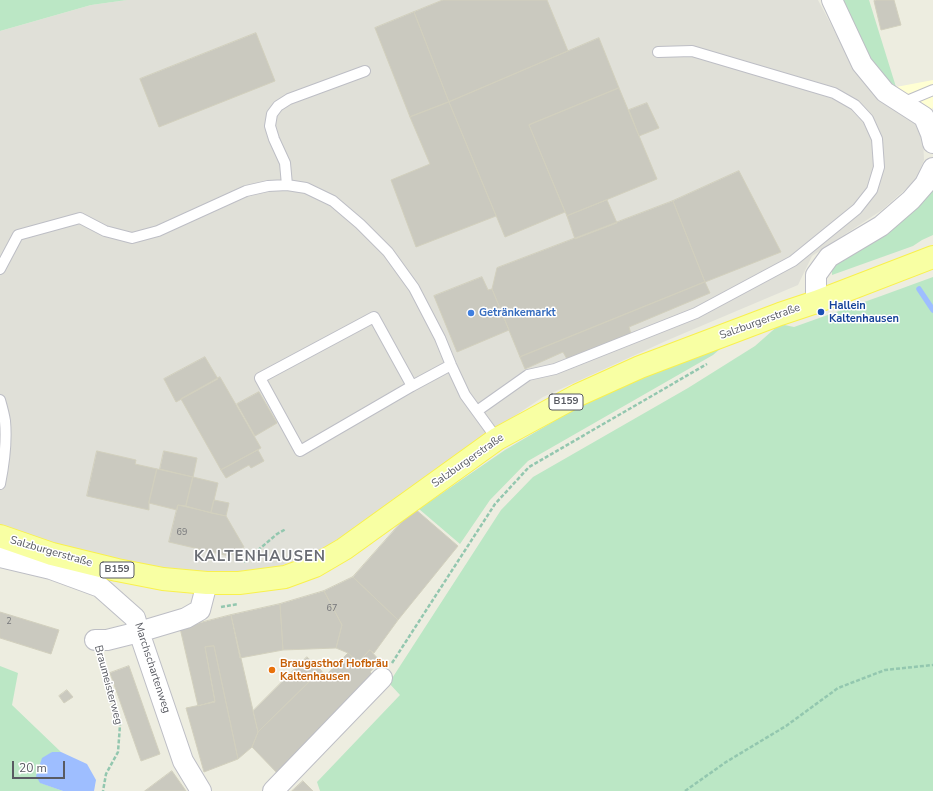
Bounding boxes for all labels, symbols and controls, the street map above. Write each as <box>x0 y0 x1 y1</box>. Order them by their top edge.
place label: Hallein Kaltenhausen <box>829 299 899 325</box>
street label: Salzburgerstraße <box>718 301 802 343</box>
place label: Getränkemarkt <box>479 306 556 320</box>
marker: Hallein Kaltenhausen <box>816 307 826 317</box>
marker: Getränkemarkt <box>466 308 476 318</box>
road number: B159 <box>549 394 583 410</box>
street label: Salzburgerstraße <box>429 431 507 491</box>
house number: 69 <box>177 528 187 538</box>
street label: Salzburgerstraße <box>8 534 94 570</box>
district label: KALTENHAUSEN <box>194 548 326 566</box>
road number: B159 <box>100 562 134 578</box>
house number: 67 <box>327 604 337 614</box>
house number: 2 <box>6 617 12 627</box>
street label: Marchschartenweg <box>131 621 173 715</box>
street label: Braumeisterweg <box>91 644 125 726</box>
place label: Braugasthof Hofbräu Kaltenhausen <box>280 657 388 683</box>
marker: Braugasthof Hofbräu Kaltenhausen <box>267 665 277 675</box>
scale bar <box>14 753 67 779</box>
text: 20 m <box>19 760 47 776</box>

